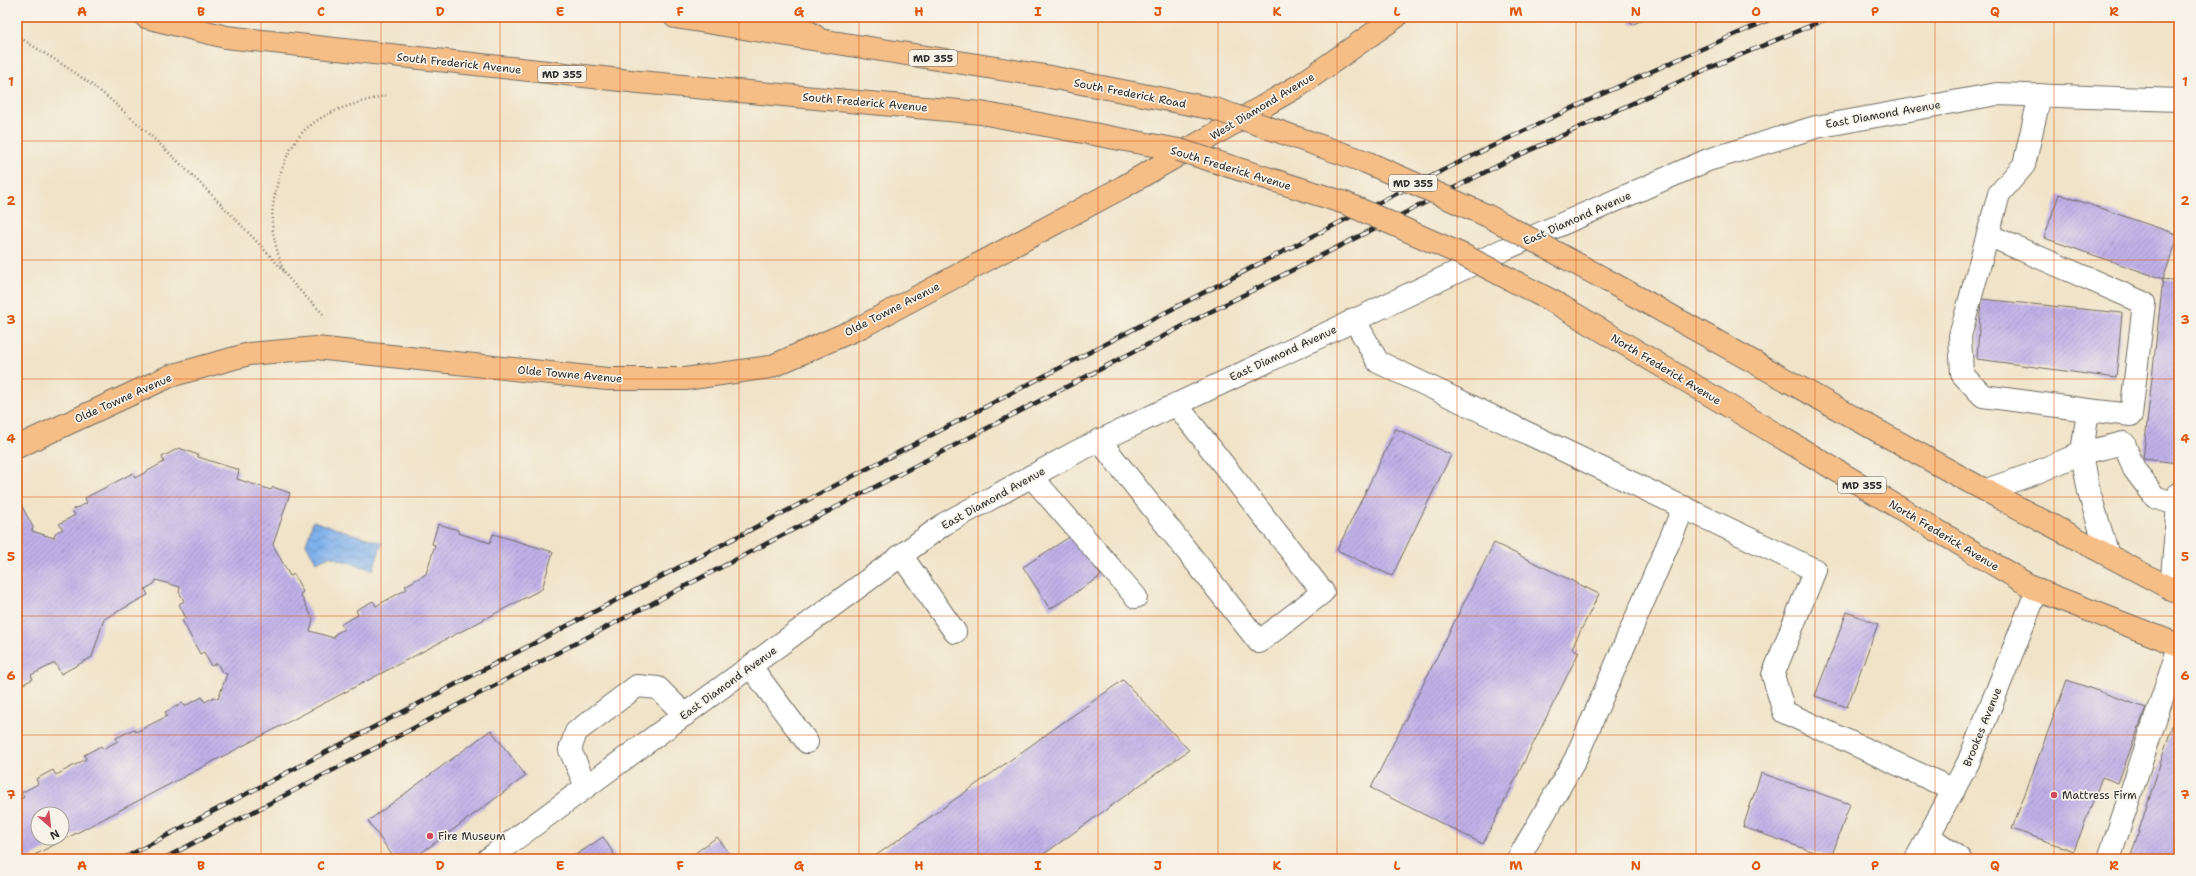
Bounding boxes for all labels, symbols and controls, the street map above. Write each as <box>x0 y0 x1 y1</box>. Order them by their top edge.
text: A <box>77 3 87 20</box>
text: B <box>197 3 205 20</box>
text: C <box>317 3 325 20</box>
text: D <box>435 3 445 20</box>
text: E <box>556 3 565 20</box>
text: F <box>676 3 684 20</box>
text: G <box>794 3 805 20</box>
text: H <box>914 3 924 20</box>
text: I <box>1034 3 1042 20</box>
text: J <box>1154 3 1162 20</box>
text: K <box>1273 3 1282 20</box>
text: L <box>1393 3 1401 20</box>
text: M <box>1509 3 1523 20</box>
text: N <box>1631 3 1641 20</box>
text: O <box>1751 3 1761 20</box>
text: P <box>1871 3 1879 20</box>
text: Q <box>1990 3 2000 20</box>
text: R <box>2109 3 2119 20</box>
street label: South Frederick Avenue <box>396 49 522 78</box>
road number: MD 355 <box>909 50 957 66</box>
road number: MD 355 <box>538 66 586 82</box>
street label: West Diamond Avenue <box>1207 69 1317 144</box>
text: 1 <box>8 73 14 90</box>
text: 1 <box>2182 73 2188 90</box>
street label: South Frederick Road <box>1072 75 1187 112</box>
street label: South Frederick Avenue <box>802 90 928 115</box>
street label: East Diamond Avenue <box>1824 97 1942 132</box>
street label: South Frederick Avenue <box>1169 143 1293 194</box>
road number: MD 355 <box>1389 175 1437 191</box>
street label: East Diamond Avenue <box>1521 188 1634 249</box>
text: 2 <box>6 192 16 209</box>
text: 2 <box>2180 192 2190 209</box>
street label: Olde Towne Avenue <box>842 279 942 340</box>
text: 3 <box>6 311 16 328</box>
text: 3 <box>2180 311 2190 328</box>
street label: East Diamond Avenue <box>1227 322 1339 385</box>
street label: North Frederick Avenue <box>1608 331 1724 408</box>
street label: Olde Towne Avenue <box>517 362 623 387</box>
street label: Olde Towne Avenue <box>72 370 174 427</box>
text: 4 <box>6 430 16 447</box>
text: 4 <box>2180 430 2190 447</box>
street label: East Diamond Avenue <box>939 464 1048 533</box>
road number: MD 355 <box>1838 477 1886 493</box>
street label: North Frederick Avenue <box>1886 497 2002 574</box>
text: 5 <box>7 548 15 565</box>
text: 5 <box>2181 548 2189 565</box>
street label: East Diamond Avenue <box>677 643 780 724</box>
text: 6 <box>6 667 16 684</box>
text: 6 <box>2180 667 2190 684</box>
street label: Brookes Avenue <box>1960 685 2005 769</box>
text: 7 <box>6 786 16 803</box>
text: 7 <box>2180 786 2190 803</box>
place label: Mattress Firm <box>2062 788 2137 803</box>
marker: Mattress Firm <box>2049 790 2059 800</box>
north arrow <box>30 806 70 846</box>
text: N <box>47 826 62 843</box>
place label: Fire Museum <box>438 829 506 844</box>
marker: Fire Museum <box>425 831 435 841</box>
text: A <box>77 857 87 874</box>
text: B <box>197 857 205 874</box>
text: C <box>317 857 325 874</box>
text: D <box>435 857 445 874</box>
text: E <box>556 857 565 874</box>
text: F <box>676 857 684 874</box>
text: G <box>794 857 805 874</box>
text: H <box>914 857 924 874</box>
text: I <box>1034 857 1042 874</box>
text: J <box>1154 857 1162 874</box>
text: K <box>1273 857 1282 874</box>
text: L <box>1393 857 1401 874</box>
text: M <box>1509 857 1523 874</box>
text: N <box>1631 857 1641 874</box>
text: O <box>1751 857 1761 874</box>
text: P <box>1871 857 1879 874</box>
text: Q <box>1990 857 2000 874</box>
text: R <box>2109 857 2119 874</box>

